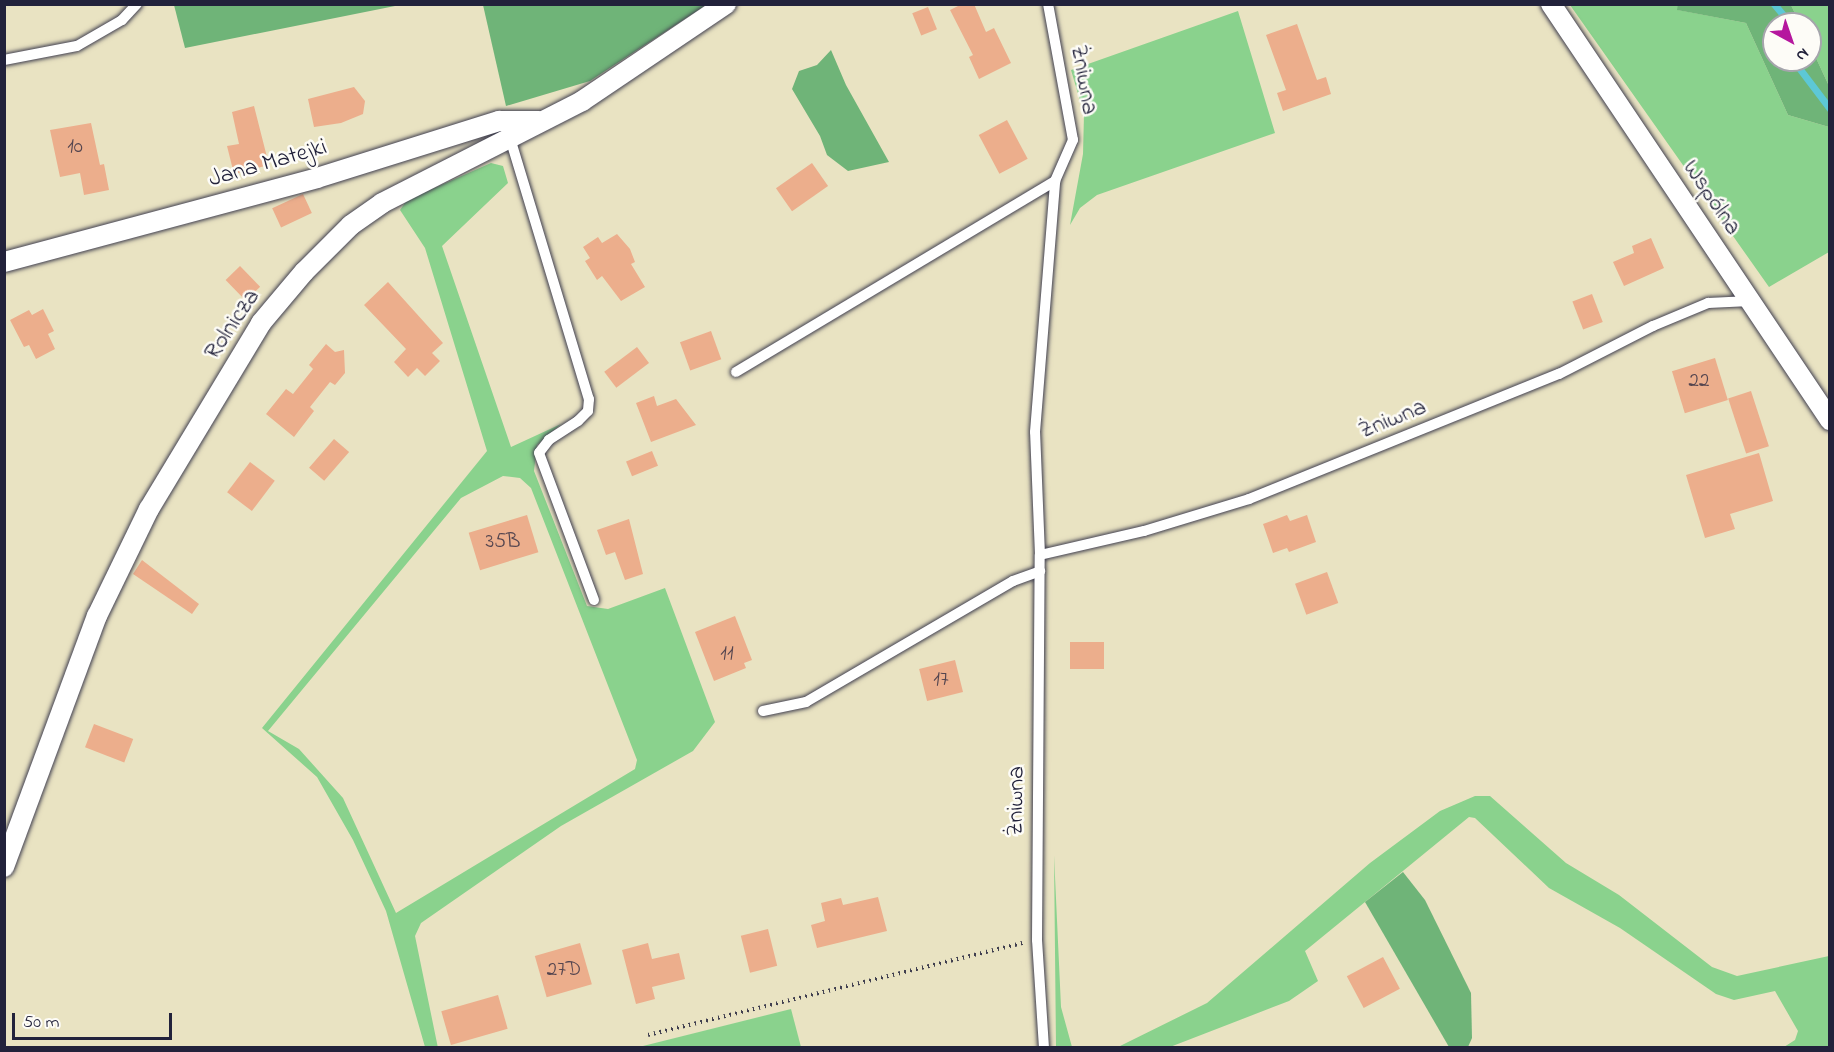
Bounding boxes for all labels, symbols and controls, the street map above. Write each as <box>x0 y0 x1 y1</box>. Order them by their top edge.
north arrow <box>1762 12 1822 72</box>
text: N <box>1790 42 1814 67</box>
street label: Żniwna <box>1063 43 1103 117</box>
street label: Jana Matejki <box>206 133 330 195</box>
house number: 10 <box>67 134 83 160</box>
street label: Wspólna <box>1675 155 1747 241</box>
street label: Rolnicza <box>199 284 267 366</box>
house number: 22 <box>1689 368 1709 394</box>
street label: Żniwna <box>1355 393 1431 447</box>
house number: 35B <box>486 529 520 555</box>
house number: 11 <box>720 641 734 667</box>
house number: 17 <box>933 667 949 693</box>
street label: Żniwna <box>1002 766 1032 836</box>
house number: 27D <box>547 957 581 983</box>
scale bar <box>15 1001 176 1039</box>
text: 50 m <box>23 1010 60 1036</box>

